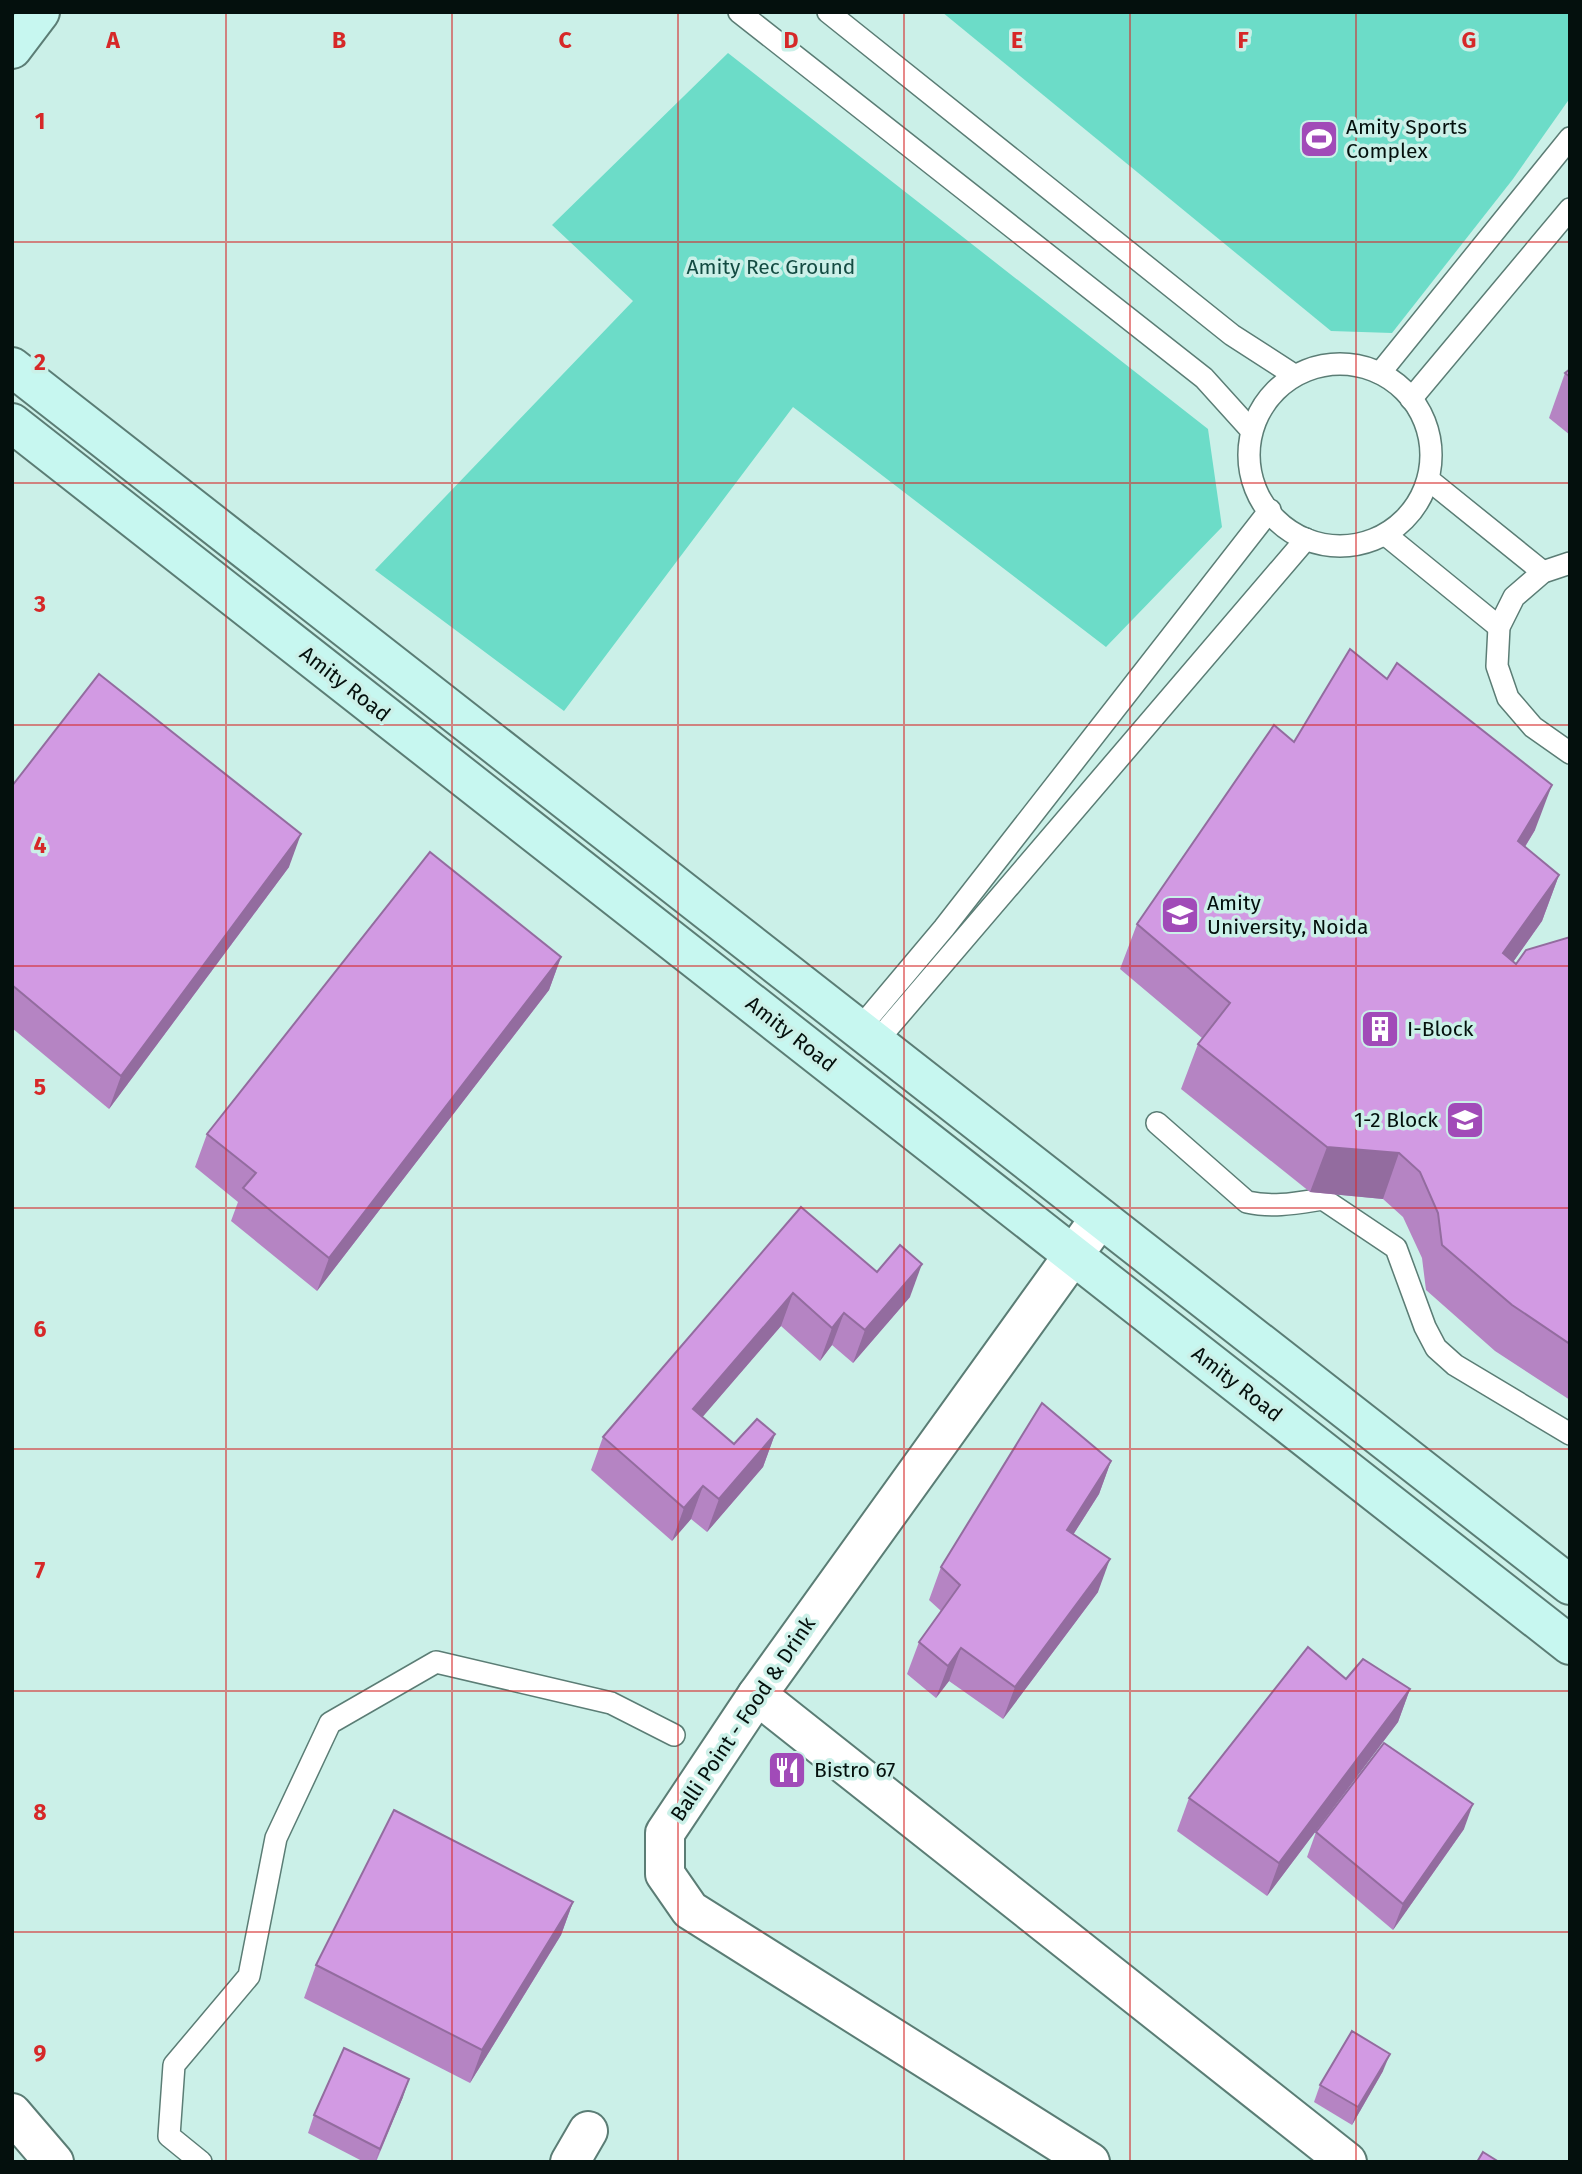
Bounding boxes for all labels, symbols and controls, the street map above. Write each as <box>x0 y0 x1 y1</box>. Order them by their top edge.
text: A <box>105 26 120 54</box>
text: B <box>332 26 346 54</box>
text: C <box>558 26 572 54</box>
text: D <box>784 26 799 54</box>
text: E <box>1011 26 1023 54</box>
text: F <box>1237 26 1249 54</box>
text: G <box>1462 26 1476 54</box>
text: 1 <box>35 107 45 135</box>
place label: Amity Sports Complex <box>1346 114 1467 164</box>
sports icon: Amity Sports Complex <box>1298 118 1340 160</box>
park label: Amity Rec Ground <box>687 254 855 280</box>
text: 2 <box>34 348 46 376</box>
text: 3 <box>33 590 46 618</box>
street label: Amity Road <box>295 641 395 727</box>
text: 4 <box>34 831 47 859</box>
place label: Amity University, Noida <box>1207 890 1368 940</box>
school or university icon: Amity University, Noida <box>1159 894 1201 936</box>
street label: Amity Road <box>741 991 841 1077</box>
building icon: I-Block <box>1359 1008 1401 1050</box>
place label: I-Block <box>1407 1016 1474 1042</box>
text: 5 <box>34 1073 46 1101</box>
school or university icon: 1-2 Block <box>1444 1099 1486 1141</box>
place label: 1-2 Block <box>1354 1107 1438 1133</box>
text: 6 <box>34 1315 47 1343</box>
street label: Amity Road <box>1187 1341 1287 1427</box>
text: 7 <box>35 1556 46 1584</box>
street label: Balli Point - Food & Drink <box>665 1612 821 1826</box>
restaurant icon: Bistro 67 <box>766 1749 808 1791</box>
place label: Bistro 67 <box>814 1757 895 1783</box>
text: 8 <box>33 1798 47 1826</box>
text: 9 <box>34 2039 47 2067</box>

